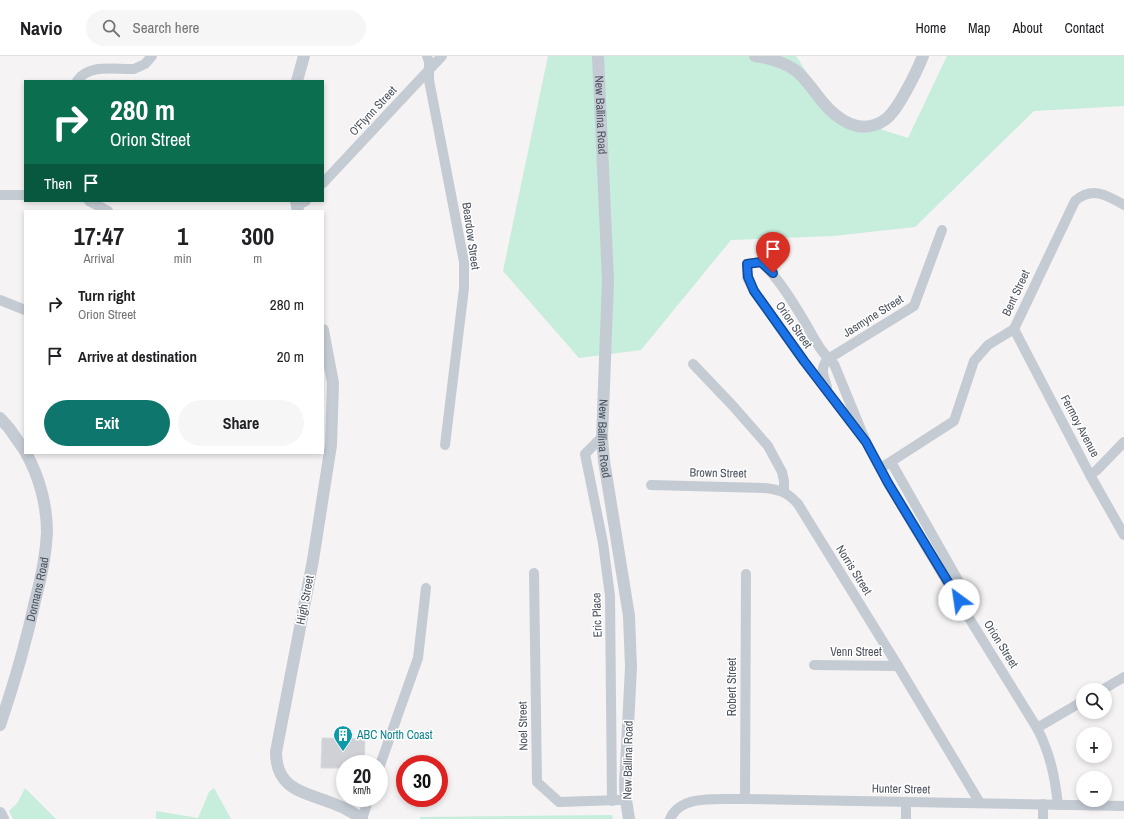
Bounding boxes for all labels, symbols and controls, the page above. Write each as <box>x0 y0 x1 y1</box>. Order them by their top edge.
search box <box>86 10 366 46</box>
text: Navio <box>20 15 62 41</box>
icon: search <box>100 17 122 39</box>
text: Search here <box>132 17 199 38</box>
text: Home <box>915 19 946 37</box>
text: Map <box>968 19 990 37</box>
text: About <box>1012 19 1042 37</box>
text: Contact <box>1064 19 1104 37</box>
street label: New Ballina Road <box>591 75 610 155</box>
street label: O'Flynn Street <box>346 82 400 139</box>
text: 280 m <box>110 91 175 129</box>
icon: right <box>44 96 96 148</box>
text: Orion Street <box>110 127 190 152</box>
icon: arrive <box>80 172 102 194</box>
text: Then <box>44 173 72 194</box>
street label: Beardow Street <box>458 201 484 271</box>
text: 17:47 <box>74 220 124 252</box>
text: 1 <box>177 220 188 252</box>
text: 300 <box>241 220 274 252</box>
pin <box>756 232 790 273</box>
icon: arrive <box>762 238 784 260</box>
text: Arrival <box>84 250 114 267</box>
text: min <box>174 250 192 267</box>
text: m <box>253 250 262 267</box>
street label: Bent Street <box>998 267 1034 319</box>
text: Turn right <box>78 285 135 306</box>
street label: Jasmyne Street <box>840 291 906 341</box>
icon: right <box>44 293 66 315</box>
text: 280 m <box>270 294 304 315</box>
street label: Orion Street <box>772 298 816 352</box>
text: Orion Street <box>78 306 136 323</box>
icon: arrive <box>44 345 66 367</box>
text: Arrive at destination <box>78 346 197 367</box>
text: 20 m <box>277 346 304 367</box>
street label: Fermoy Avenue <box>1057 392 1103 460</box>
street label: New Ballina Road <box>594 399 615 479</box>
button: Exit <box>44 400 170 446</box>
button: Share <box>178 400 304 446</box>
street label: Brown Street <box>689 465 747 481</box>
street label: Norris Street <box>832 542 876 598</box>
street label: Donnans Road <box>23 556 52 623</box>
street label: High Street <box>292 574 318 626</box>
position arrow <box>938 579 980 621</box>
street label: Eric Place <box>588 592 606 638</box>
street label: Orion Street <box>980 617 1022 671</box>
street label: Venn Street <box>830 644 882 660</box>
street label: Robert Street <box>724 657 740 716</box>
map controls <box>1076 683 1112 807</box>
button: search <box>1076 683 1112 719</box>
street label: Noel Street <box>515 701 531 751</box>
street label: New Ballina Road <box>619 720 637 800</box>
building icon: ABC North Coast <box>332 724 354 752</box>
place label: ABC North Coast <box>356 727 433 743</box>
button: + <box>1076 727 1112 763</box>
speed limit sign: 30 <box>396 755 448 807</box>
text: 20 <box>353 762 371 789</box>
button: − <box>1076 771 1112 807</box>
street label: Hunter Street <box>872 780 931 798</box>
text: km/h <box>353 784 371 797</box>

